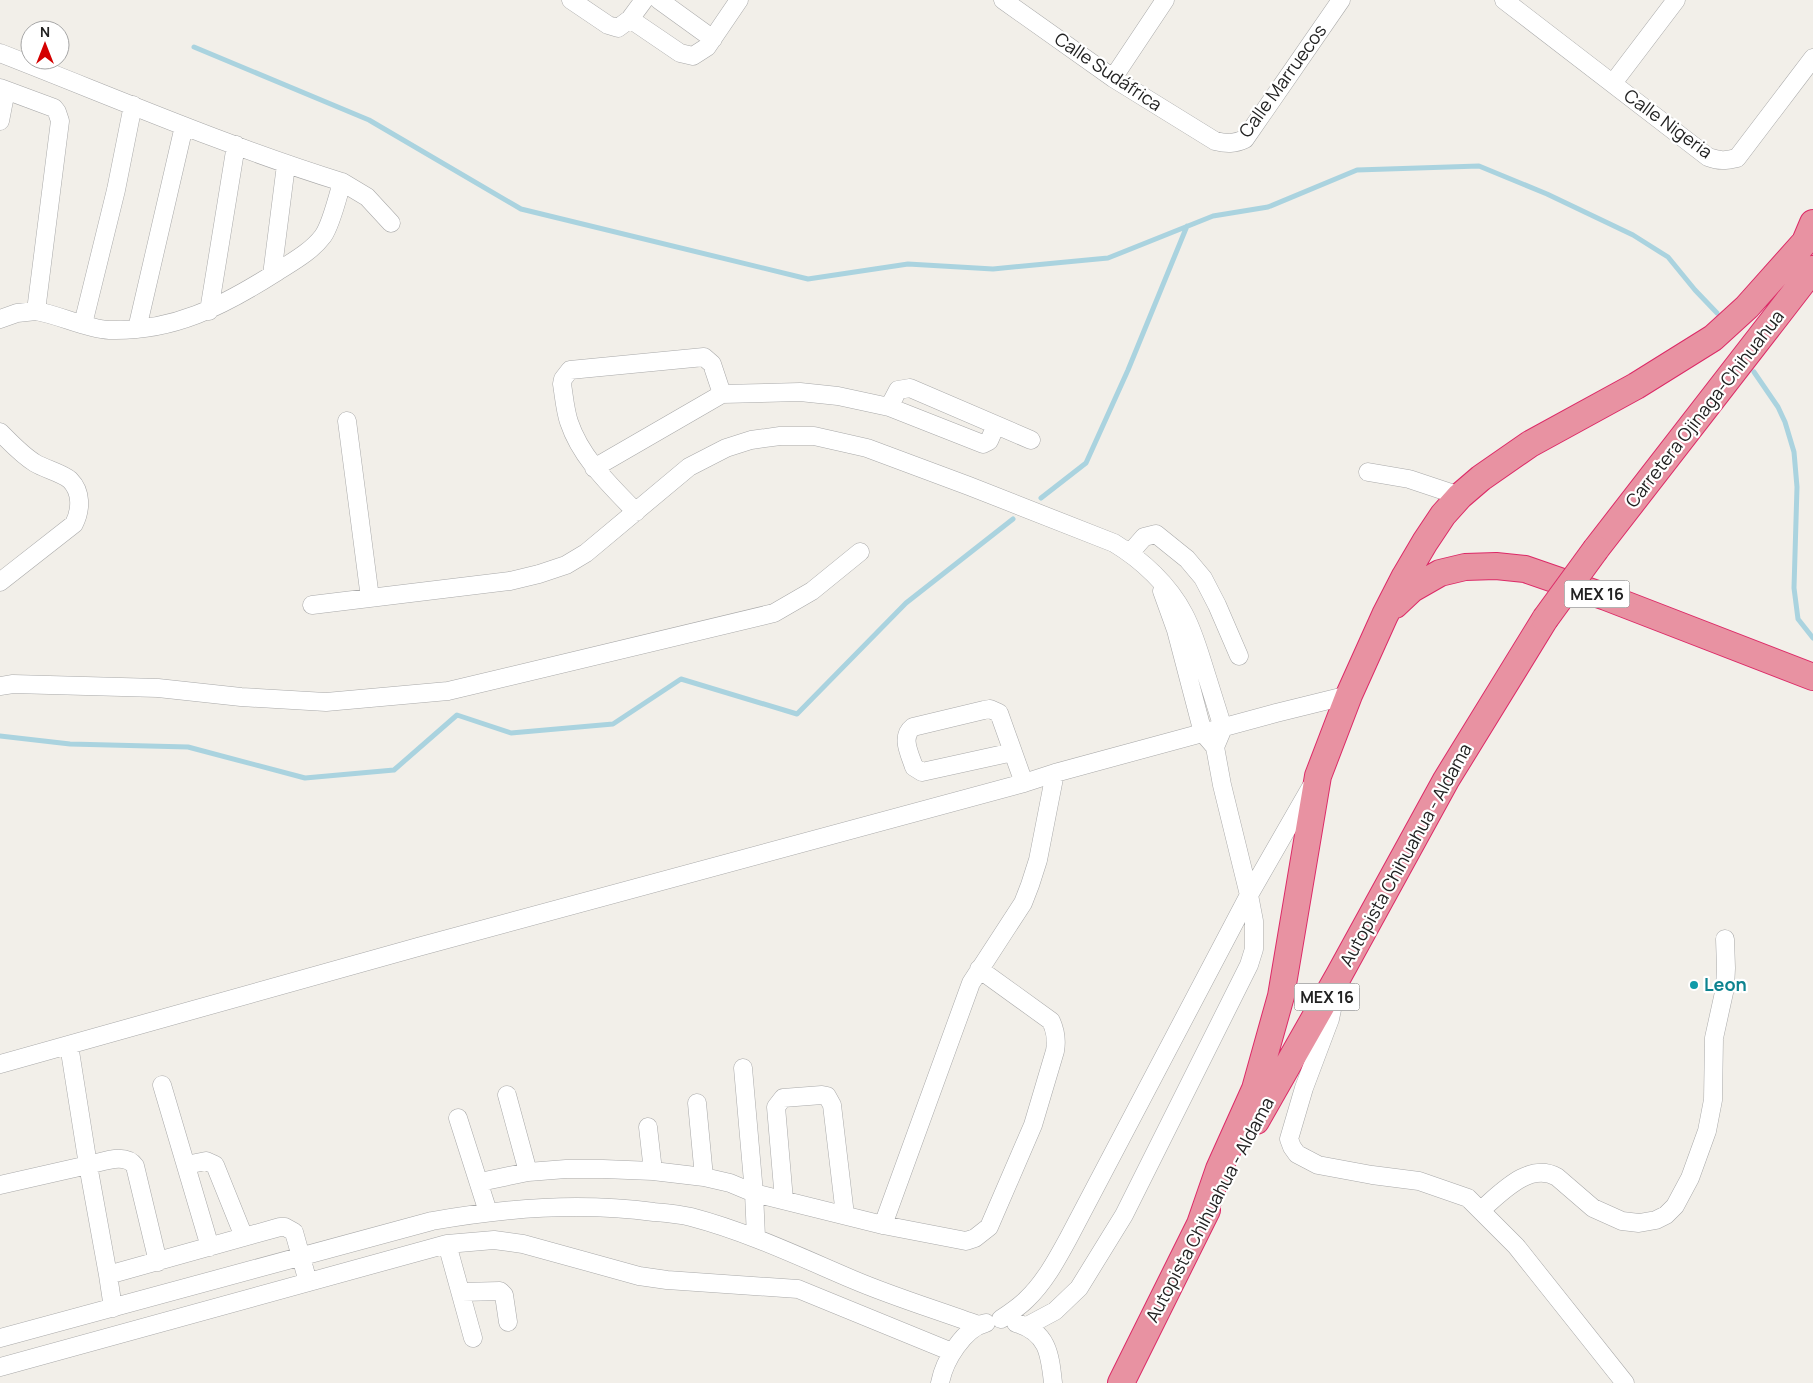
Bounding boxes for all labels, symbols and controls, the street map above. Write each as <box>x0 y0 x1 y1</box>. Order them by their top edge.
street label: Calle Marruecos <box>1233 19 1331 142</box>
north arrow <box>20 20 70 70</box>
text: N <box>40 22 50 41</box>
street label: Calle Sudáfrica <box>1050 26 1167 116</box>
street label: Calle Nigeria <box>1620 83 1718 163</box>
street label: Carretera Ojinaga-Chihuahua <box>1619 305 1789 512</box>
road number: MEX 16 <box>1564 580 1630 608</box>
street label: Autopista Chihuahua - Aldama <box>1334 739 1477 970</box>
place label: Leon <box>1704 972 1747 996</box>
marker: Leon <box>1688 979 1700 991</box>
road number: MEX 16 <box>1294 984 1360 1010</box>
street label: Autopista Chihuahua - Aldama <box>1139 1093 1279 1326</box>

